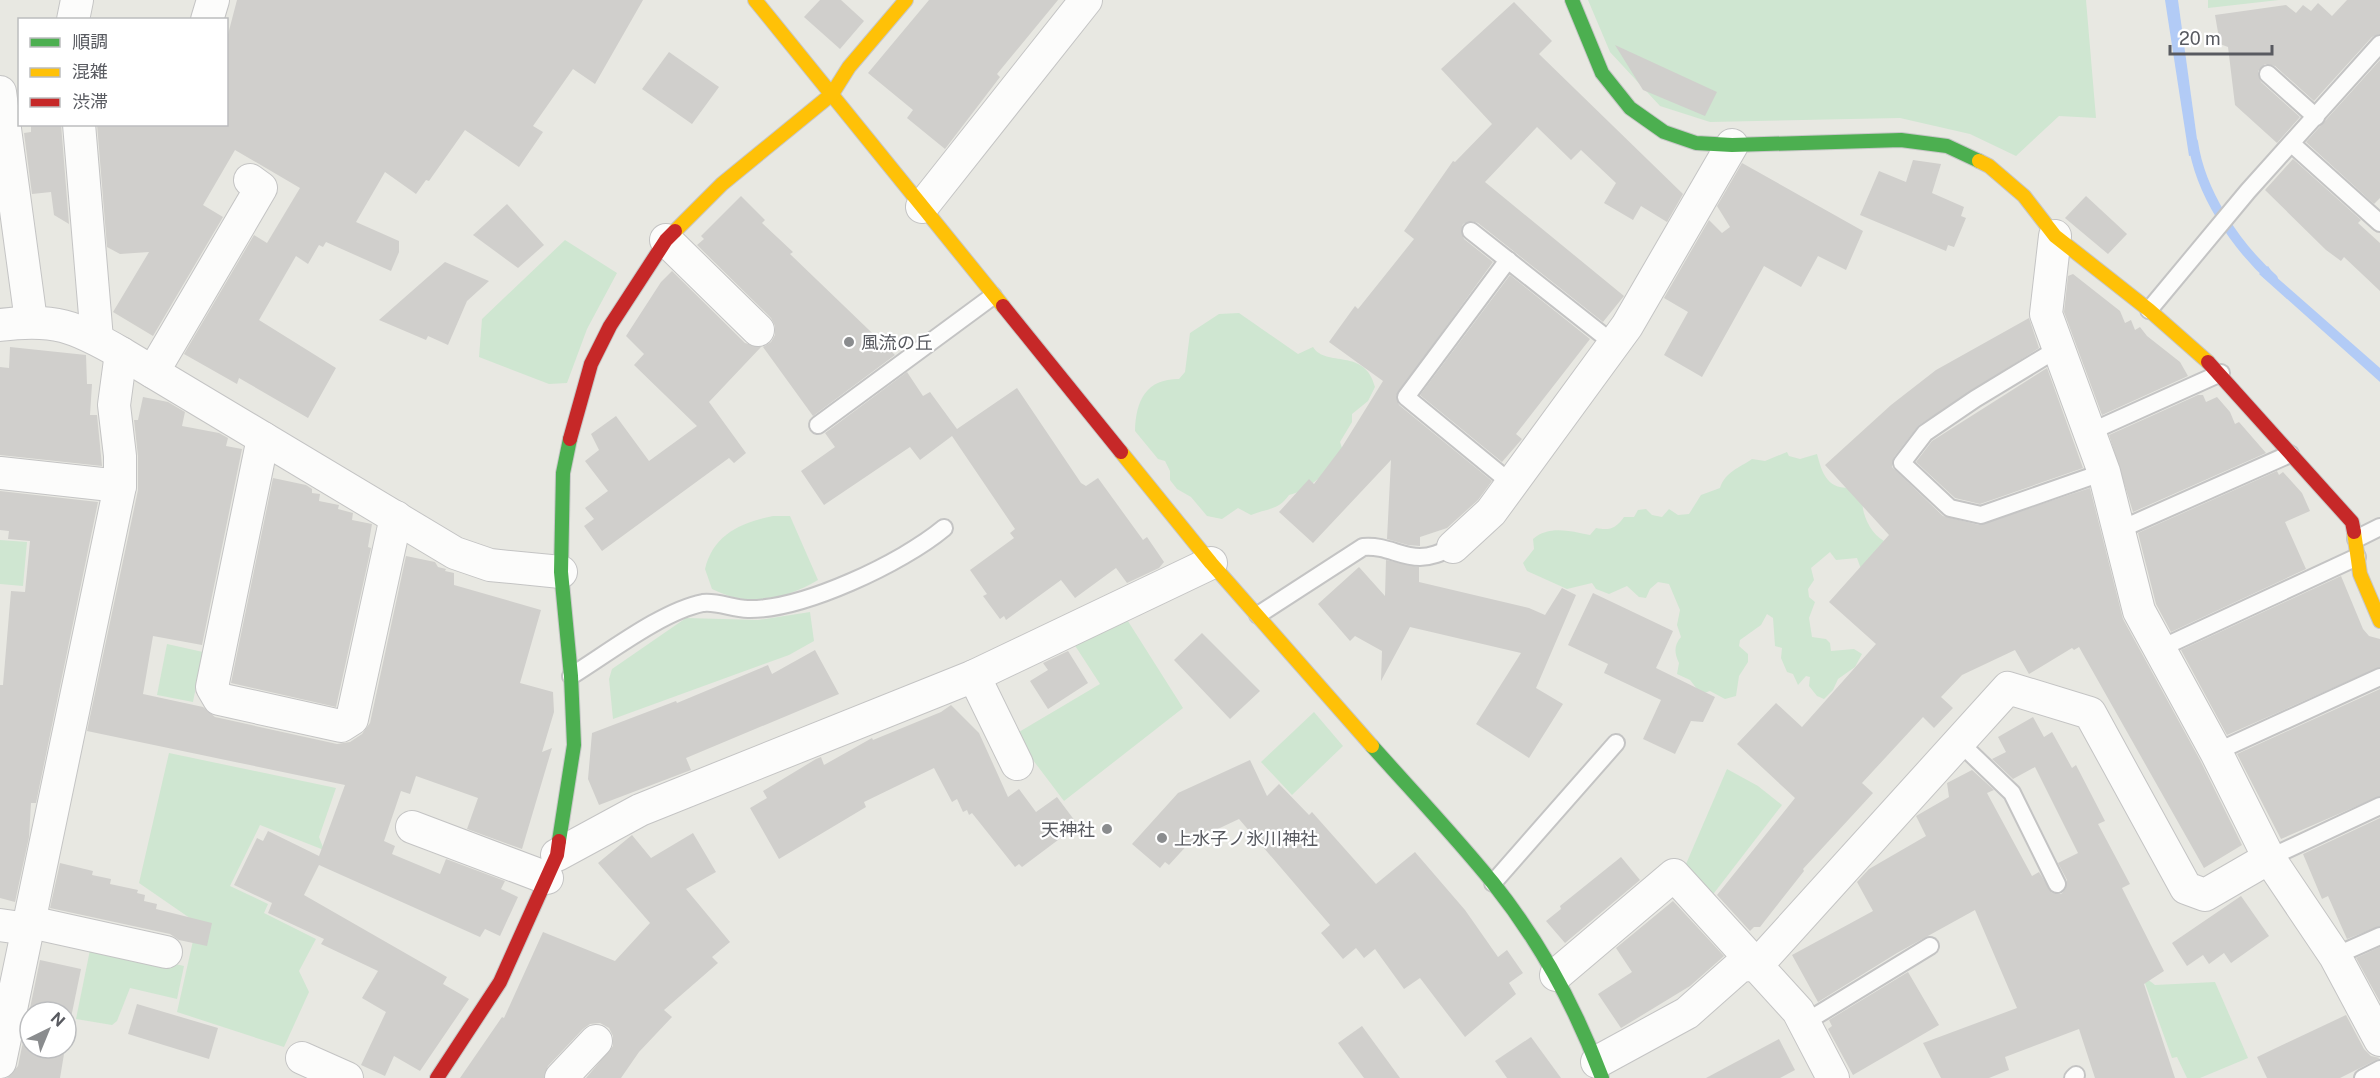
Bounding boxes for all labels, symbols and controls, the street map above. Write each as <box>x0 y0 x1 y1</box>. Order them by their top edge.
legend <box>18 18 228 126</box>
scale bar <box>2170 18 2272 56</box>
text: 20 m <box>2179 28 2221 49</box>
text: 順調 <box>72 31 108 52</box>
text: 混雑 <box>72 61 108 82</box>
text: 渋滞 <box>72 91 108 112</box>
place label: 風流の丘 <box>861 332 933 353</box>
marker: 風流の丘 <box>842 335 856 349</box>
place label: 天神社 <box>1041 819 1095 840</box>
marker: 天神社 <box>1100 822 1114 836</box>
place label: 上水子ノ氷川神社 <box>1174 828 1318 849</box>
marker: 上水子ノ氷川神社 <box>1155 831 1169 845</box>
north arrow <box>18 1000 78 1060</box>
text: N <box>47 1008 69 1031</box>

